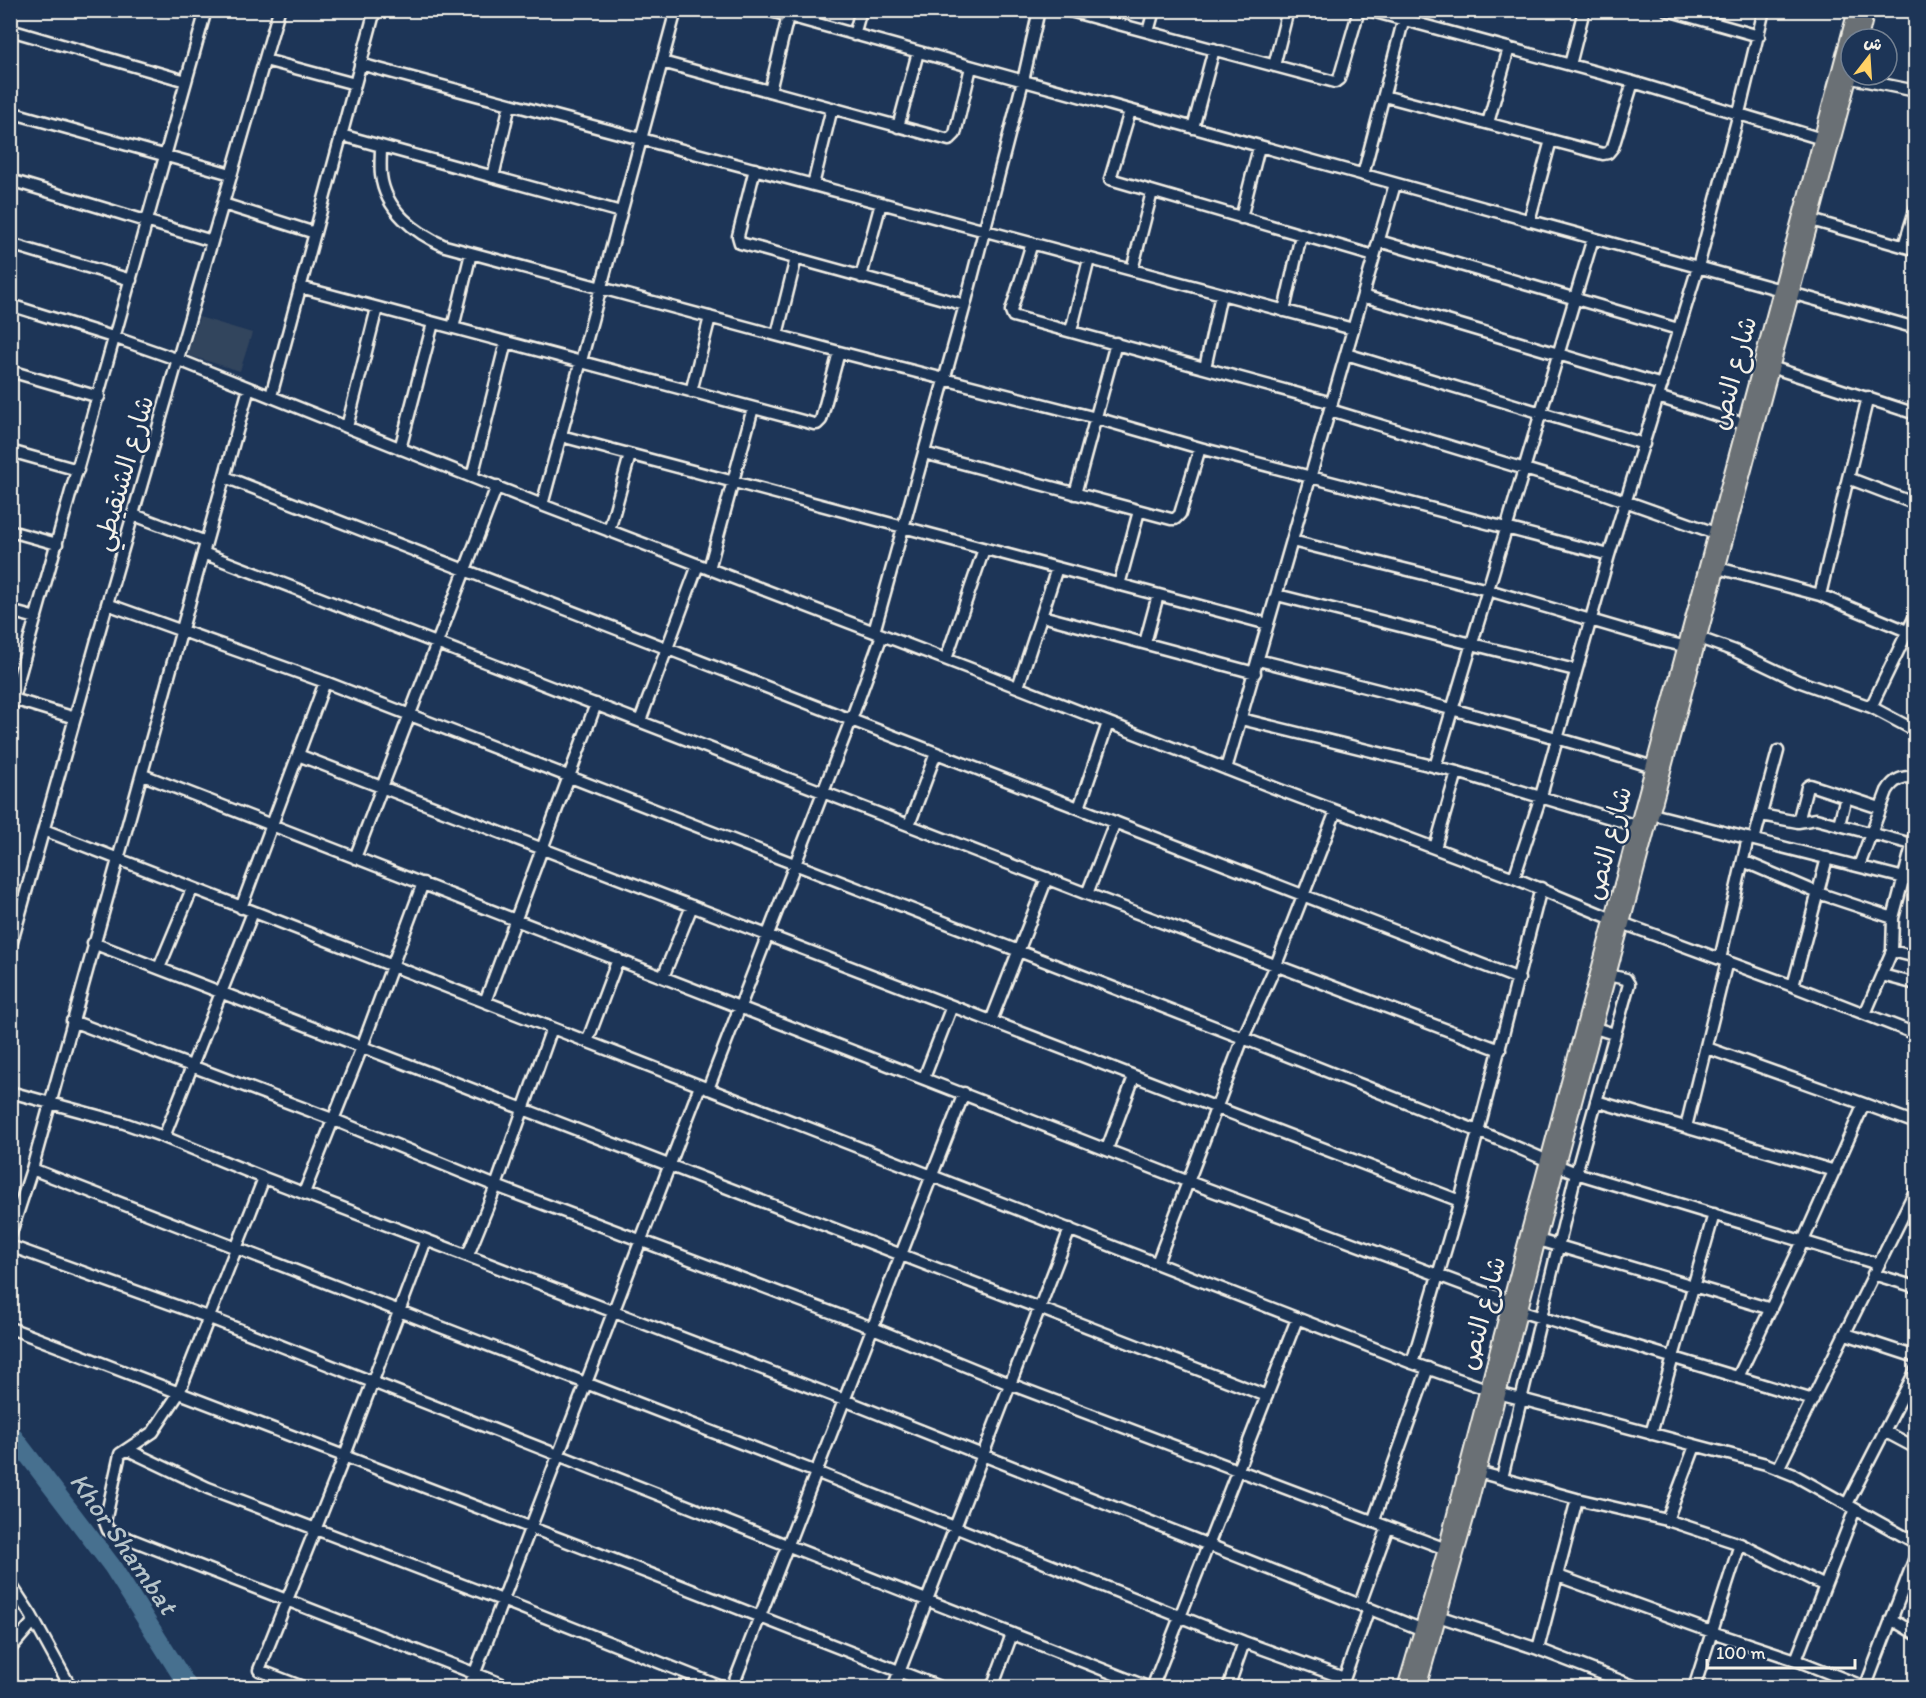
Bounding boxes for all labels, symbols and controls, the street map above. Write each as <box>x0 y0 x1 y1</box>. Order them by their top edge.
north arrow <box>1839 27 1899 87</box>
text: ش <box>1862 31 1884 55</box>
street label: شارع النص <box>1702 313 1765 434</box>
street label: شارع الشنقيطي <box>86 392 167 556</box>
street label: شارع النص <box>1577 783 1640 904</box>
street label: شارع النص <box>1451 1253 1514 1374</box>
water label: Khor Shambat <box>63 1466 187 1623</box>
scale bar <box>1707 1632 1856 1670</box>
text: 100 m <box>1716 1642 1766 1664</box>

